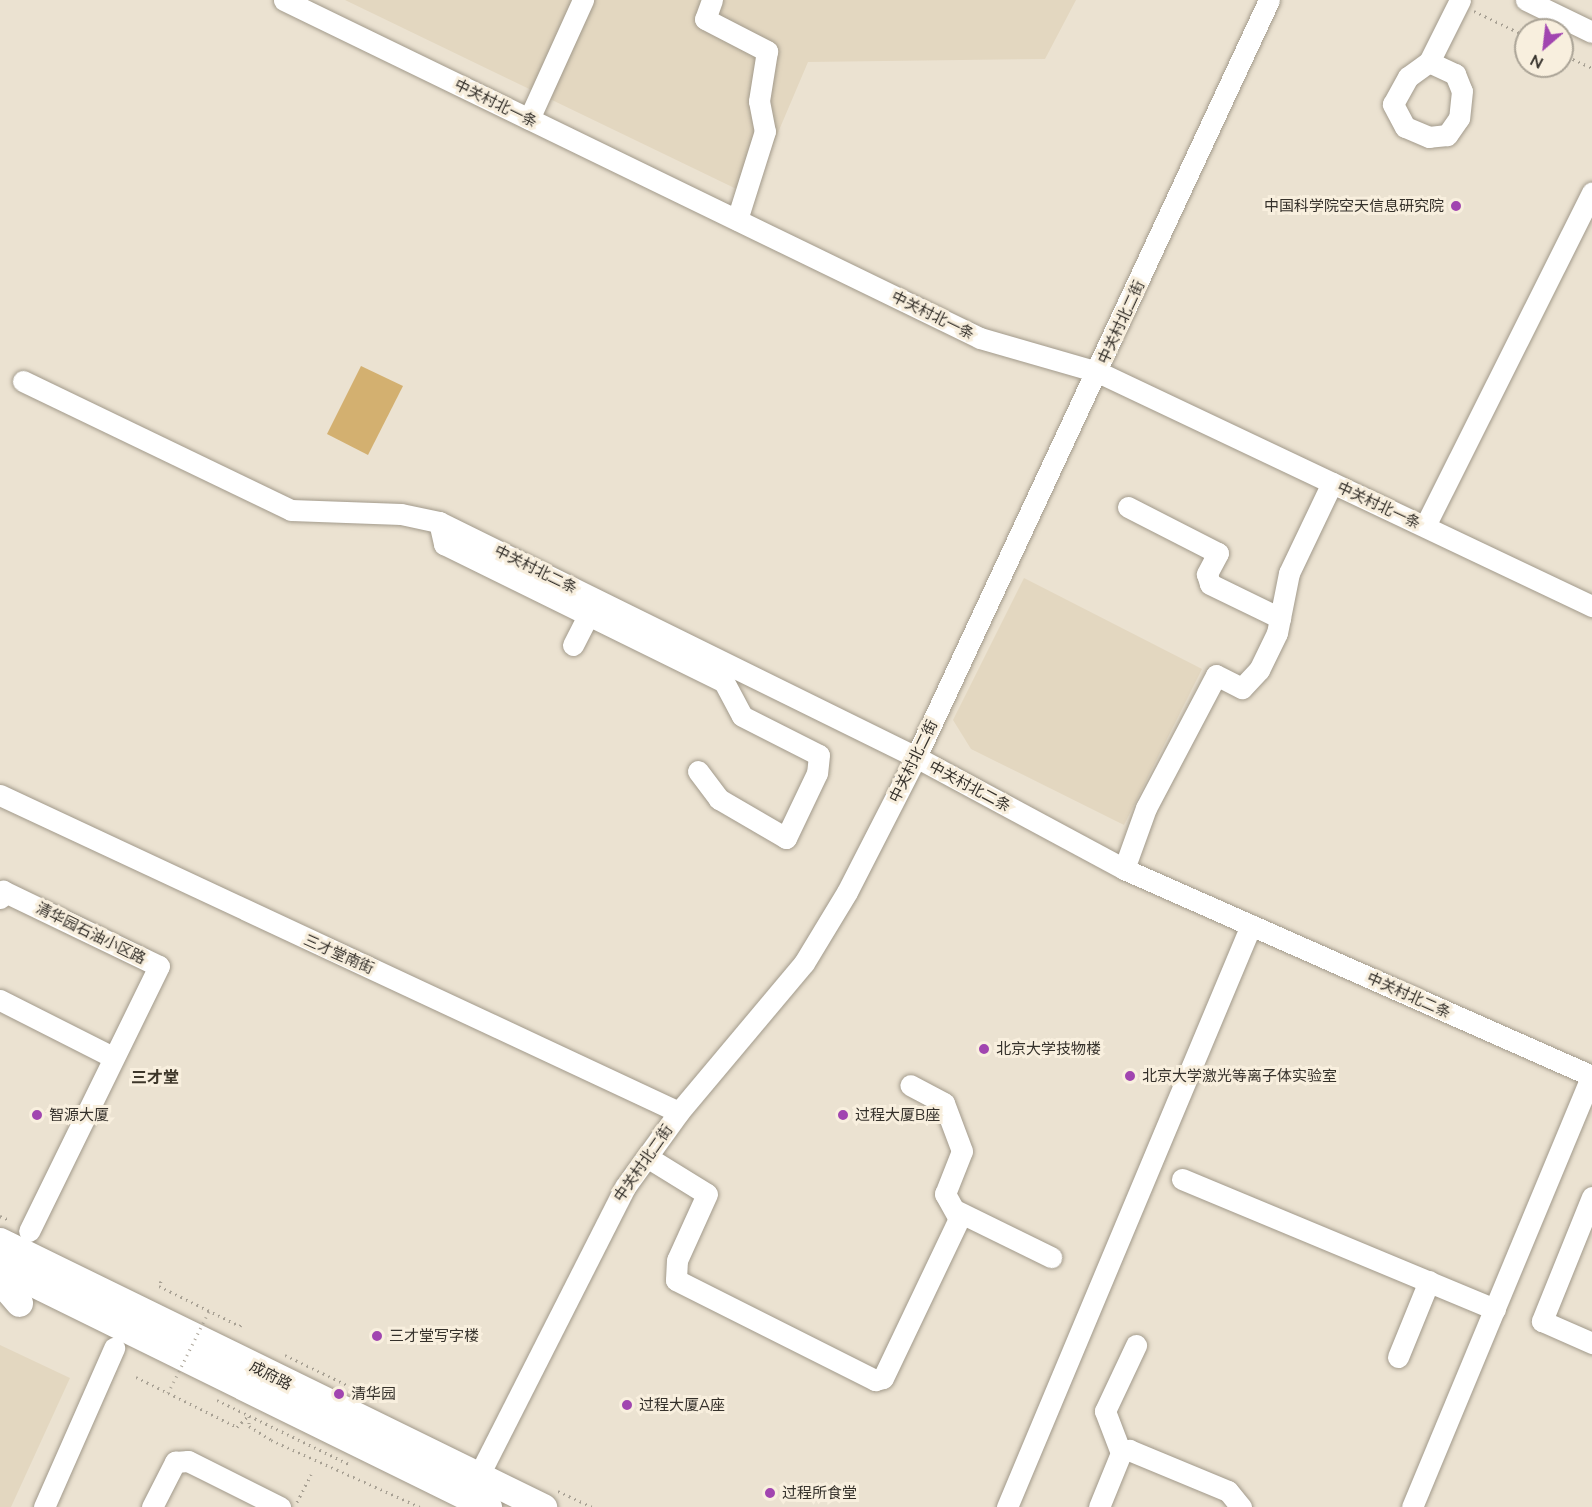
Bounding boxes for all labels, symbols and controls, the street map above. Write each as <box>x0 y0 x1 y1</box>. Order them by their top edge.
north arrow <box>1514 18 1574 78</box>
text: N <box>1526 50 1547 74</box>
street label: 中关村北一条 <box>452 75 540 131</box>
place label: 中国科学院空天信息研究院 <box>1264 197 1444 215</box>
marker: 中国科学院空天信息研究院 <box>1449 199 1463 213</box>
street label: 中关村北二街 <box>1094 277 1148 367</box>
street label: 中关村北一条 <box>889 287 977 343</box>
street label: 中关村北一条 <box>1334 478 1424 532</box>
street label: 中关村北二条 <box>492 541 580 597</box>
street label: 中关村北二街 <box>885 717 941 805</box>
street label: 中关村北二条 <box>926 757 1014 815</box>
street label: 清华园石油小区路 <box>33 899 149 967</box>
street label: 三才堂南街 <box>301 931 377 977</box>
street label: 中关村北二条 <box>1364 968 1454 1022</box>
place label: 北京大学技物楼 <box>996 1040 1101 1058</box>
marker: 北京大学技物楼 <box>977 1042 991 1056</box>
district label: 三才堂 <box>131 1067 179 1087</box>
place label: 北京大学激光等离子体实验室 <box>1142 1067 1337 1085</box>
marker: 北京大学激光等离子体实验室 <box>1123 1069 1137 1083</box>
place label: 智源大厦 <box>49 1106 109 1124</box>
place label: 过程大厦B座 <box>855 1106 940 1124</box>
marker: 智源大厦 <box>30 1108 44 1122</box>
marker: 过程大厦B座 <box>836 1108 850 1122</box>
street label: 中关村北二街 <box>610 1121 676 1205</box>
place label: 三才堂写字楼 <box>389 1327 479 1345</box>
marker: 三才堂写字楼 <box>370 1329 384 1343</box>
street label: 成府路 <box>247 1357 295 1393</box>
place label: 清华园 <box>351 1385 396 1403</box>
marker: 清华园 <box>332 1387 346 1401</box>
place label: 过程大厦A座 <box>639 1396 725 1414</box>
marker: 过程大厦A座 <box>620 1398 634 1412</box>
place label: 过程所食堂 <box>782 1484 857 1502</box>
marker: 过程所食堂 <box>763 1486 777 1500</box>

